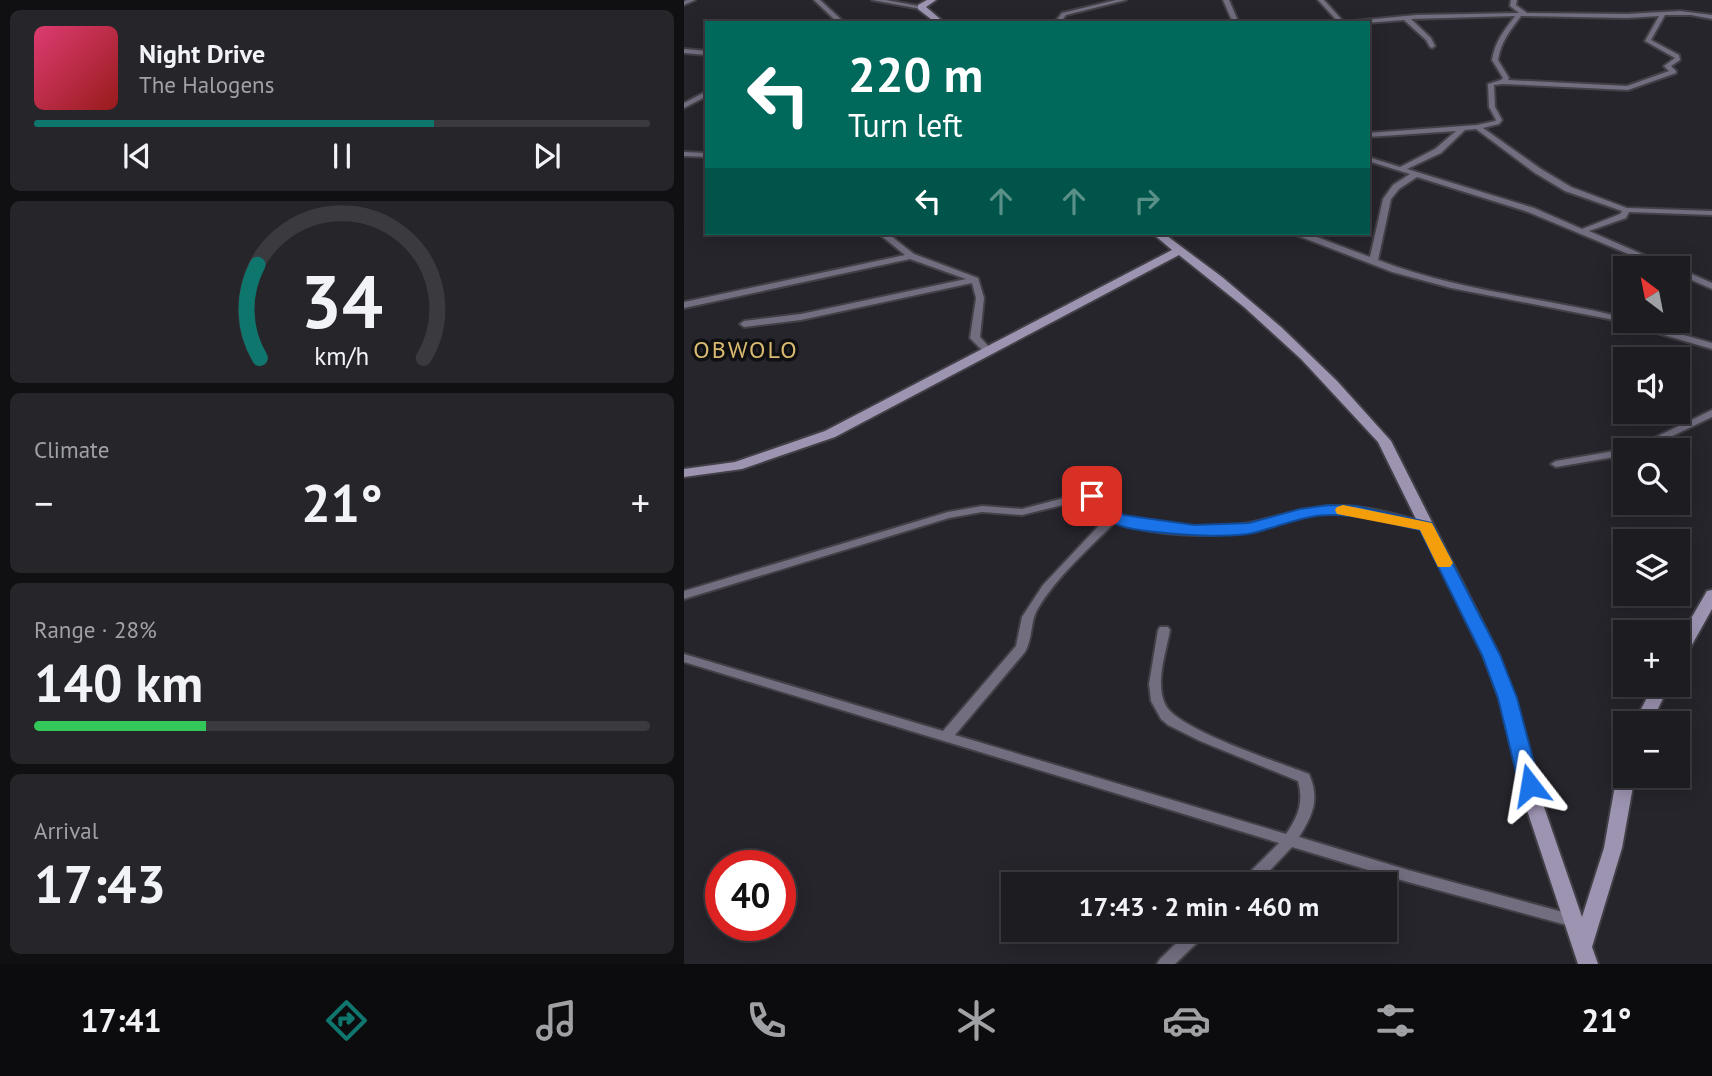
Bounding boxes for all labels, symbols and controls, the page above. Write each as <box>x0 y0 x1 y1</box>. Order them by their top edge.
text: Night Drive <box>139 37 265 70</box>
text: 220 m <box>848 42 983 106</box>
icon: left <box>733 49 824 140</box>
text: The Halogens <box>139 70 274 99</box>
text: Turn left <box>848 104 963 146</box>
icon: previous <box>118 137 156 175</box>
icon: pause <box>323 137 361 175</box>
icon: next <box>528 137 566 175</box>
icon: left <box>909 182 947 220</box>
icon: ahead <box>982 182 1020 220</box>
icon: ahead <box>1055 182 1093 220</box>
icon: right <box>1128 182 1166 220</box>
text: 34 <box>301 254 383 348</box>
north arrow <box>1613 256 1690 332</box>
map controls <box>1613 256 1690 788</box>
district label: OBWOLO <box>693 334 799 365</box>
text: km/h <box>315 339 369 371</box>
button: sound <box>1613 347 1690 424</box>
text: Climate <box>34 435 109 464</box>
button: search <box>1613 438 1690 515</box>
pin <box>1062 466 1122 526</box>
text: 21° <box>301 469 383 536</box>
icon: arrive <box>1073 477 1111 515</box>
text: − <box>34 478 53 527</box>
text: + <box>631 478 650 527</box>
button: layers <box>1613 529 1690 606</box>
text: Range · 28% <box>34 615 157 644</box>
button: + <box>1613 620 1690 697</box>
text: 140 km <box>34 649 203 716</box>
button: − <box>1613 711 1690 788</box>
position arrow <box>1493 748 1567 822</box>
text: Arrival <box>34 816 98 845</box>
text: 17:43 <box>34 850 166 917</box>
speed limit sign: 40 <box>705 850 796 941</box>
text: 17:43 · 2 min · 460 m <box>1079 890 1319 923</box>
icon: directions <box>322 996 371 1045</box>
icon: music <box>532 996 581 1045</box>
icon: phone <box>742 996 791 1045</box>
icon: climate <box>952 996 1001 1045</box>
icon: car <box>1162 996 1211 1045</box>
icon: filters <box>1371 996 1420 1045</box>
text: 17:41 <box>80 999 162 1041</box>
text: 21° <box>1581 999 1632 1041</box>

